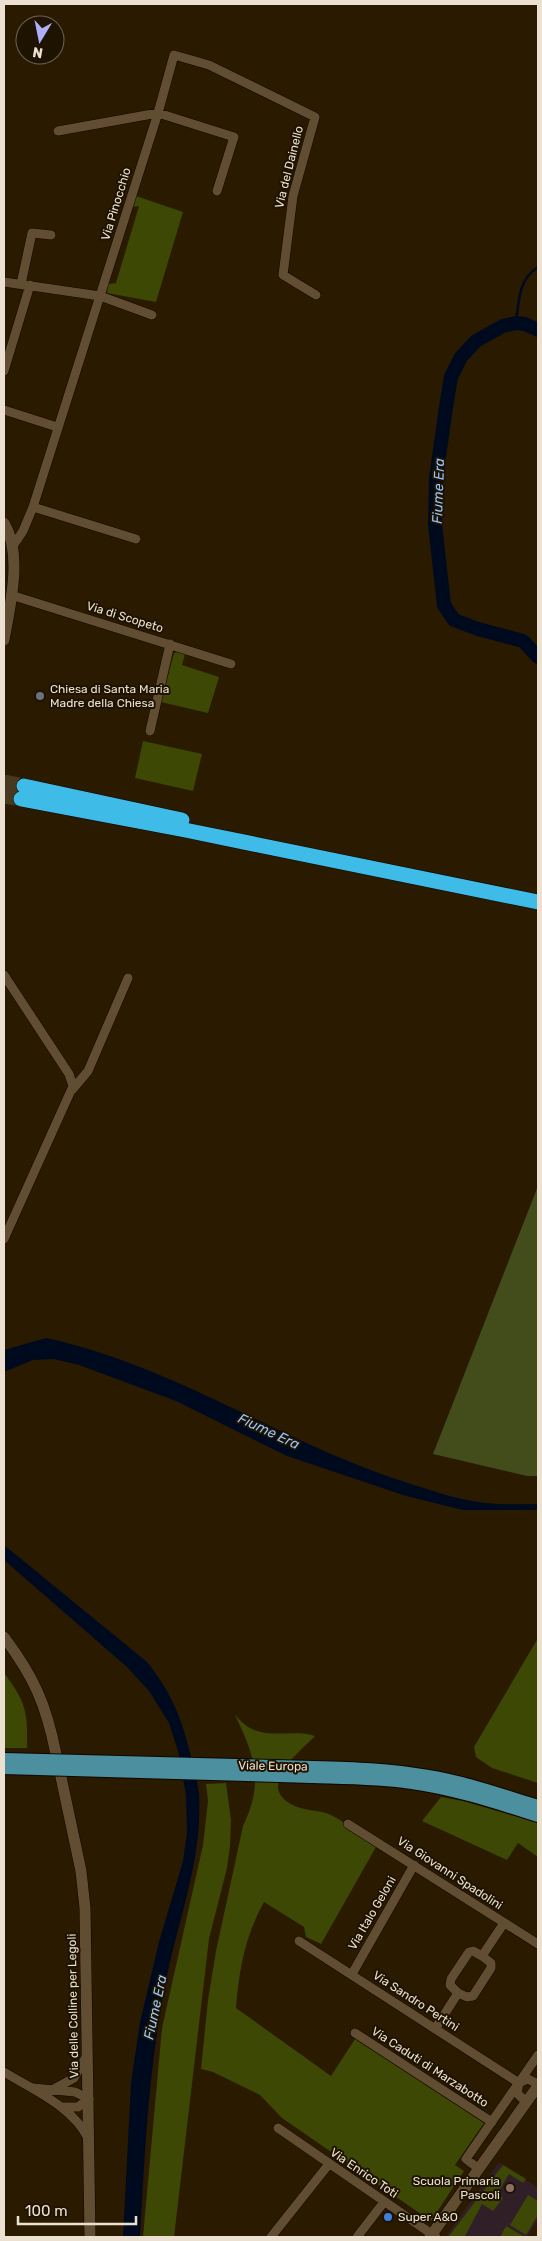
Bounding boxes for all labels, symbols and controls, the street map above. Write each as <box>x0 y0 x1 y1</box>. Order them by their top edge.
north arrow <box>15 15 65 65</box>
text: N <box>31 43 44 62</box>
street label: Via del Dainello <box>272 124 306 210</box>
street label: Via Pinocchio <box>98 166 134 242</box>
water label: Fiume Era <box>429 458 448 524</box>
street label: Via di Scopeto <box>85 599 165 635</box>
place label: Chiesa di Santa Maria Madre della Chiesa <box>50 682 169 710</box>
marker: Chiesa di Santa Maria Madre della Chiesa <box>34 690 46 702</box>
water label: Fiume Era <box>235 1410 302 1453</box>
street label: Viale Europa <box>238 1758 308 1774</box>
street label: Via Giovanni Spadolini <box>395 1834 505 1912</box>
street label: Via Italo Geloni <box>345 1874 399 1952</box>
street label: Via delle Colline per Legoli <box>65 1934 81 2078</box>
street label: Via Sandro Pertini <box>370 1968 462 2034</box>
water label: Fiume Era <box>140 1973 171 2041</box>
street label: Via Caduti di Marzabotto <box>369 2024 491 2110</box>
street label: Via Enrico Toti <box>327 2145 401 2201</box>
place label: Scuola Primaria Pascoli <box>413 2174 500 2202</box>
marker: Scuola Primaria Pascoli <box>504 2182 516 2194</box>
scale bar <box>18 2194 135 2226</box>
text: 100 m <box>25 2202 67 2220</box>
place label: Super A&O <box>398 2210 458 2224</box>
marker: Super A&O <box>382 2211 394 2223</box>

